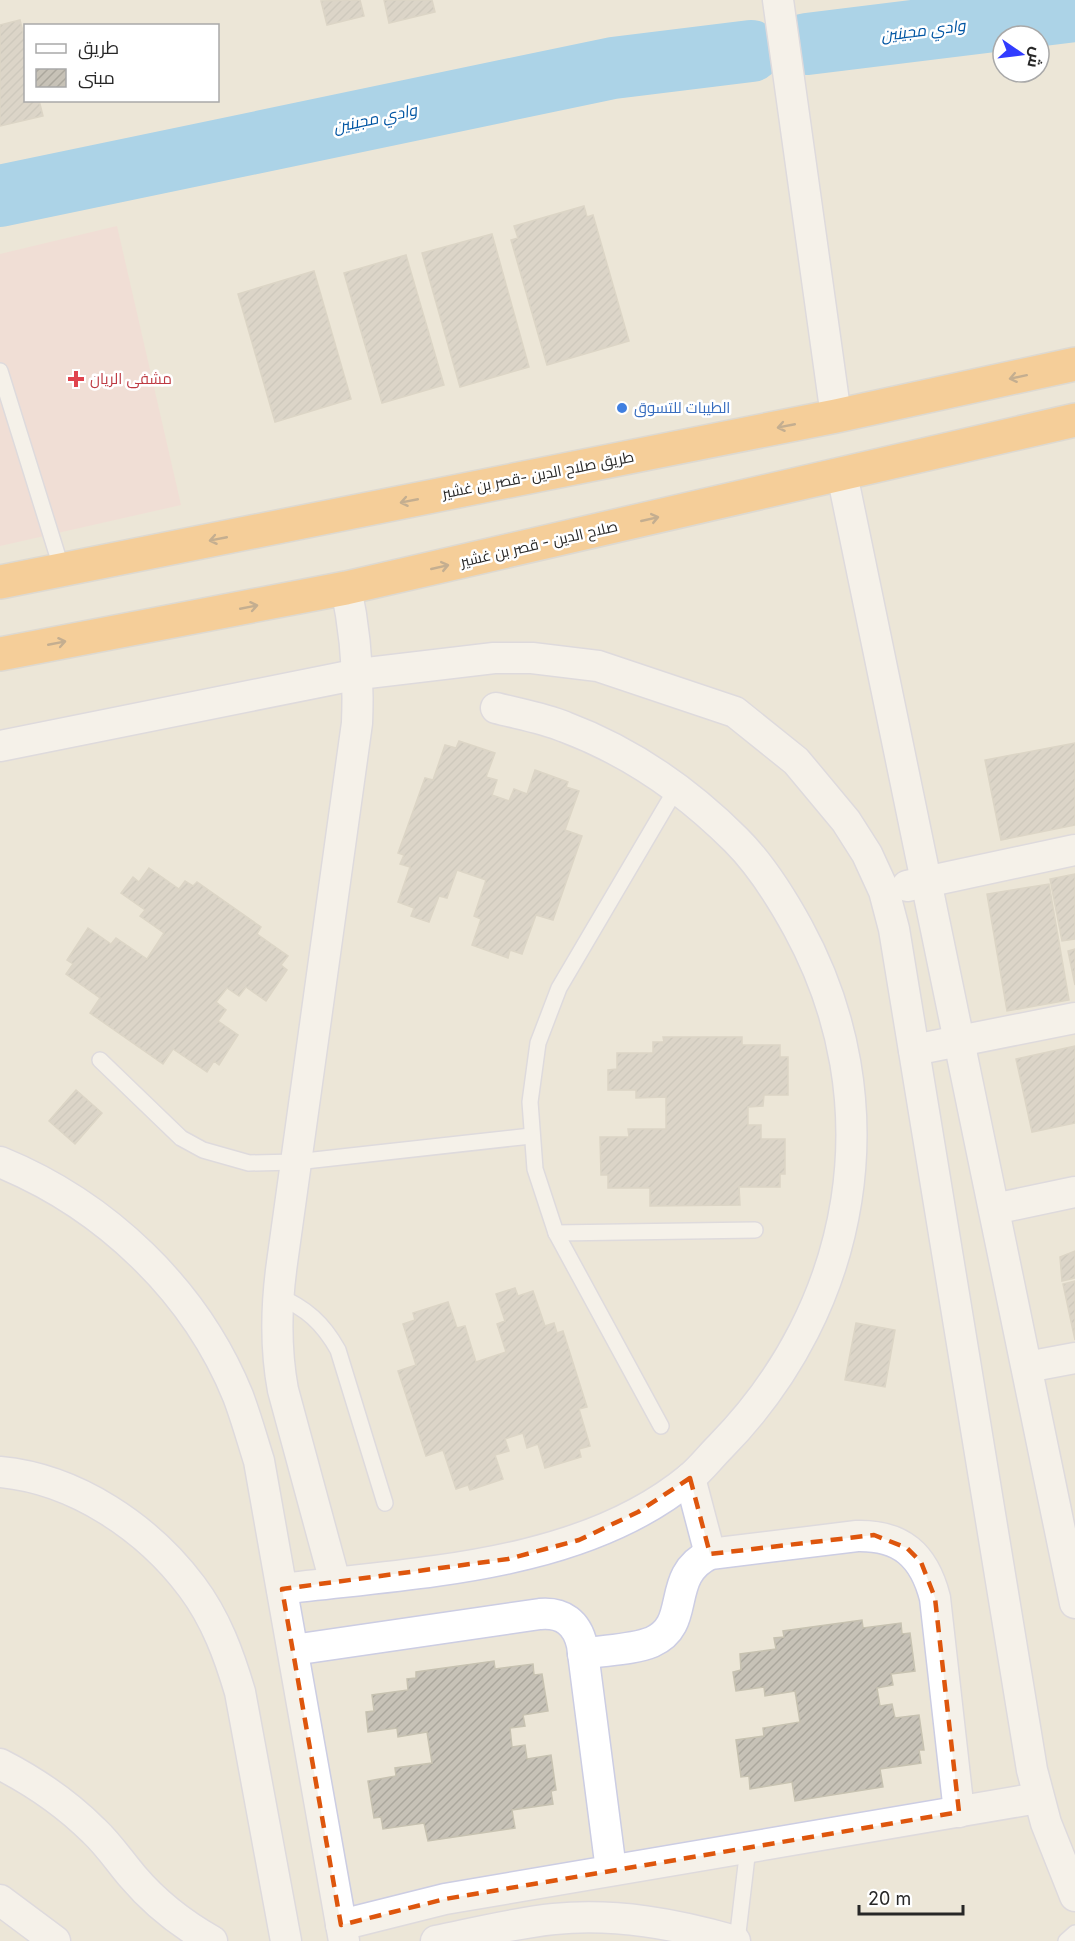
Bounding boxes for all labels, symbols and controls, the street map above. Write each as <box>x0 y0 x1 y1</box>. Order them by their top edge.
water label: وادي مجينين <box>880 15 968 48</box>
legend <box>24 24 219 102</box>
north arrow <box>991 24 1051 84</box>
text: طريق <box>78 37 119 60</box>
text: ش <box>1023 45 1048 70</box>
text: مبنى <box>78 67 115 89</box>
water label: وادي مجينين <box>331 99 420 140</box>
place label: مشفى الريان <box>90 369 172 389</box>
marker: مشفى الريان <box>67 370 85 388</box>
one-way arrow <box>1009 372 1028 383</box>
place label: الطيبات للتسوق <box>634 398 730 418</box>
marker: الطيبات للتسوق <box>615 401 629 415</box>
one-way arrow <box>777 421 796 432</box>
street label: طريق صلاح الدين -قصر بن غشير <box>439 447 636 505</box>
one-way arrow <box>400 496 420 507</box>
one-way arrow <box>641 512 660 524</box>
street label: صلاح الدين - قصر بن غشير <box>457 516 620 573</box>
one-way arrow <box>209 534 228 545</box>
one-way arrow <box>430 561 449 572</box>
one-way arrow <box>239 601 258 612</box>
one-way arrow <box>47 637 67 648</box>
scale bar <box>859 1878 962 1916</box>
text: 20 m <box>868 1888 911 1909</box>

